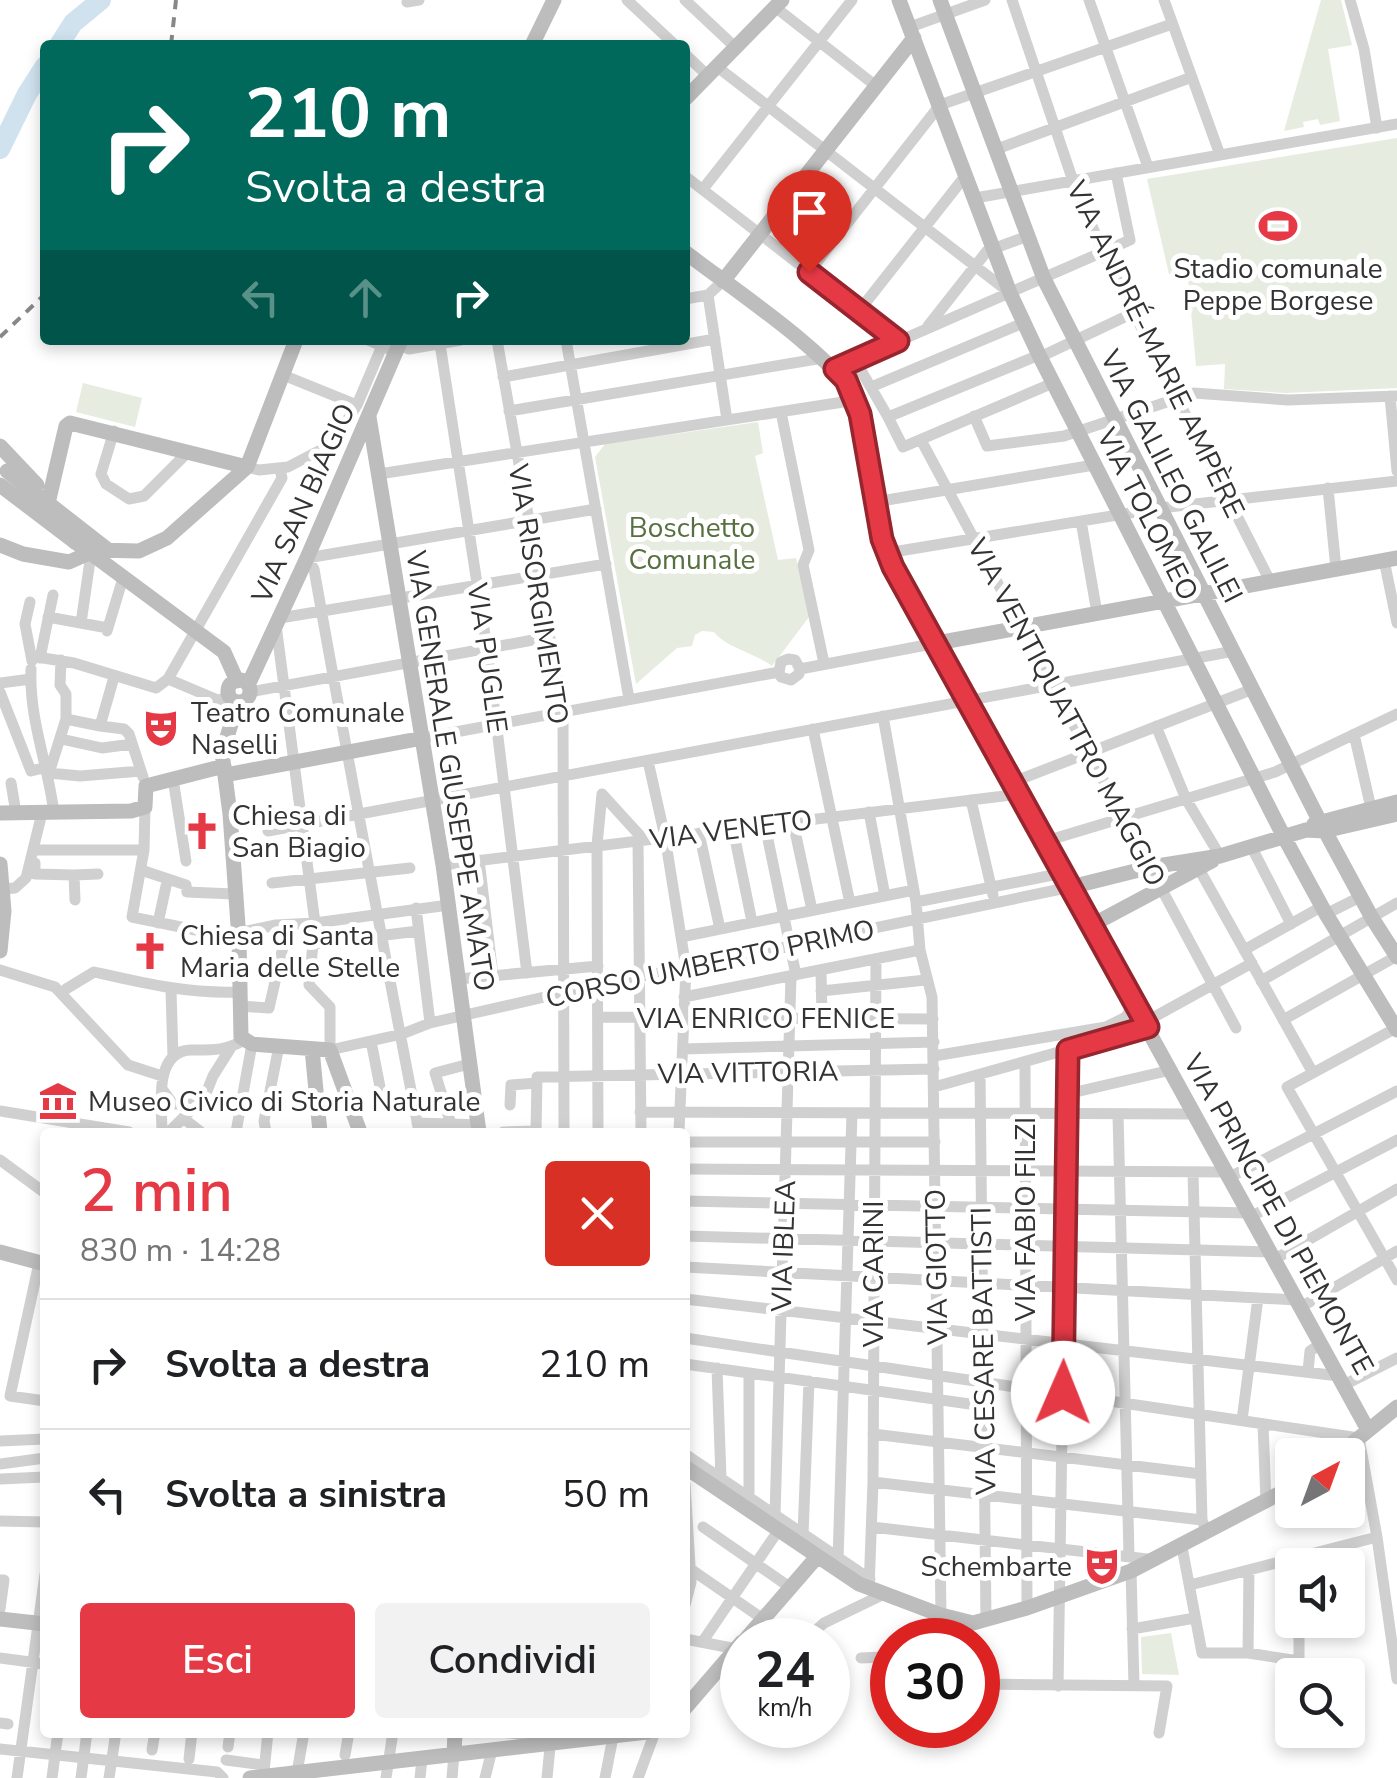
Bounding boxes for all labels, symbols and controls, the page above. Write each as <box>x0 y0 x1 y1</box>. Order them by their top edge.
text: 210 m <box>245 66 451 162</box>
icon: right <box>80 80 210 210</box>
text: Svolta a destra <box>245 157 547 218</box>
pin <box>767 170 852 273</box>
street label: VIA ANDRÉ-MARIE AMPÈRE <box>1056 174 1253 524</box>
icon: arrive <box>782 185 837 240</box>
sports icon: Stadio comunale Peppe Borgese <box>1257 205 1299 247</box>
place label: Stadio comunale Peppe Borgese <box>1173 250 1383 320</box>
icon: left <box>233 270 288 325</box>
icon: ahead <box>338 270 393 325</box>
icon: right <box>443 270 498 325</box>
street label: VIA GALILEO GALILEI <box>1090 343 1251 609</box>
street label: VIA SAN BIAGIO <box>242 398 365 610</box>
street label: VIA TOLOMEO <box>1087 421 1207 607</box>
street label: VIA RISORGIMENTO <box>499 460 577 727</box>
park label: Boschetto Comunale <box>629 509 755 579</box>
street label: VIA VENTIQUATTRO MAGGIO <box>958 531 1174 893</box>
street label: VIA GENERALE GIUSEPPE AMATO <box>396 547 504 994</box>
street label: VIA PUGLIE <box>458 580 516 736</box>
place label: Teatro Comunale Naselli <box>191 694 405 764</box>
theatre icon: Teatro Comunale Naselli <box>140 707 182 749</box>
place label: Chiesa di San Biagio <box>232 797 366 867</box>
street label: VIA VENETO <box>647 801 815 859</box>
church icon: Chiesa di San Biagio <box>181 810 223 852</box>
street label: CORSO UMBERTO PRIMO <box>542 911 878 1017</box>
place label: Chiesa di Santa Maria delle Stelle <box>180 917 400 987</box>
church icon: Chiesa di Santa Maria delle Stelle <box>129 930 171 972</box>
street label: VIA ENRICO FENICE <box>636 1000 895 1038</box>
street label: VIA PRINCIPE DI PIEMONTE <box>1173 1046 1382 1382</box>
street label: VIA VITTORIA <box>656 1052 839 1094</box>
museum icon: Museo Civico di Storia Naturale <box>37 1080 79 1122</box>
place label: Museo Civico di Storia Naturale <box>88 1083 480 1121</box>
street label: VIA FABIO FILZI <box>1007 1117 1045 1322</box>
text: 2 min <box>80 1150 233 1232</box>
button: close <box>545 1161 650 1266</box>
street label: VIA IBLEA <box>763 1180 805 1314</box>
street label: VIA GIOTTO <box>917 1189 957 1346</box>
street label: VIA CARINI <box>855 1201 893 1348</box>
street label: VIA CESARE BATTISTI <box>962 1207 1006 1496</box>
text: 830 m · 14:28 <box>80 1229 281 1272</box>
icon: right <box>80 1337 135 1392</box>
text: Svolta a destra <box>165 1339 430 1390</box>
text: 210 m <box>539 1339 650 1390</box>
position arrow <box>1011 1341 1115 1445</box>
north arrow <box>1275 1438 1365 1528</box>
map controls <box>1275 1438 1365 1748</box>
icon: left <box>80 1467 135 1522</box>
text: Svolta a sinistra <box>165 1469 447 1520</box>
text: 50 m <box>562 1469 650 1520</box>
theatre icon: Schembarte <box>1081 1545 1123 1587</box>
place label: Schembarte <box>921 1548 1072 1586</box>
button: sound <box>1275 1548 1365 1638</box>
button: Esci <box>80 1603 355 1718</box>
button: Condividi <box>375 1603 650 1718</box>
speed limit sign: 30 <box>870 1618 1000 1748</box>
text: 24 <box>755 1636 815 1705</box>
button: search <box>1275 1658 1365 1748</box>
text: km/h <box>757 1691 813 1725</box>

